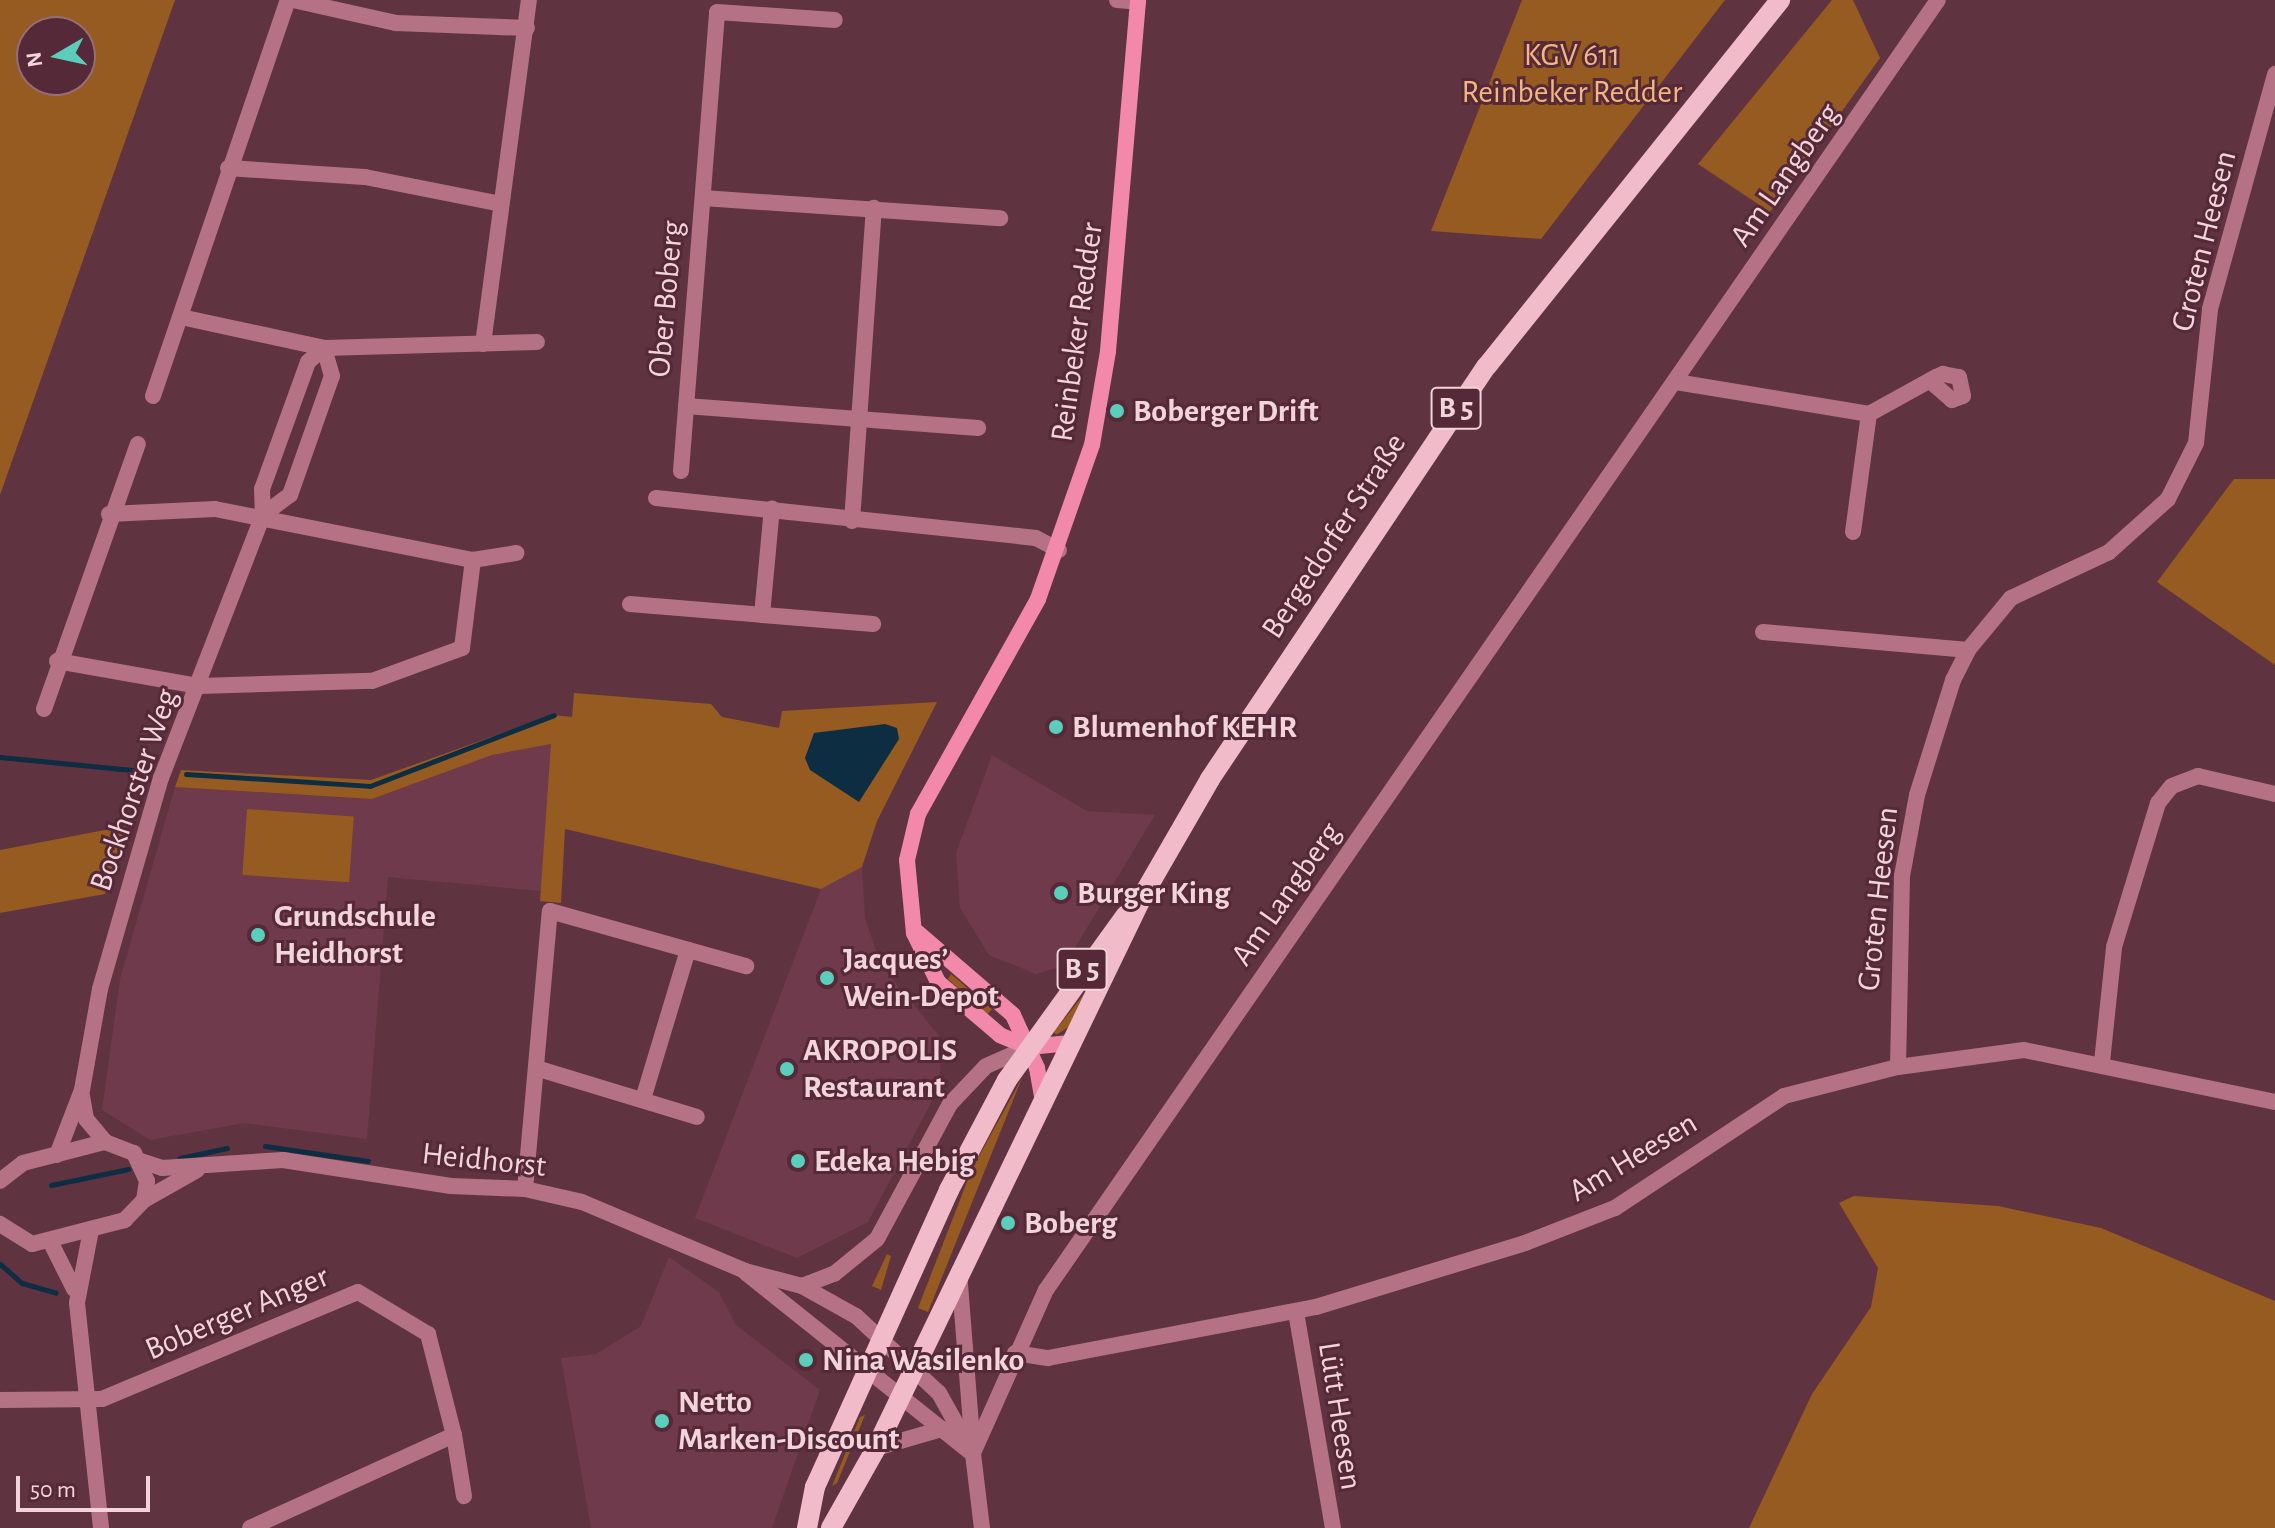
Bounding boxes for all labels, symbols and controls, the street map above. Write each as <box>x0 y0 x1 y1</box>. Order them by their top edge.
north arrow <box>16 16 96 96</box>
park label: KGV 611 Reinbeker Redder <box>1462 37 1682 112</box>
text: N <box>22 50 46 69</box>
street label: Am Langberg <box>1722 96 1848 254</box>
street label: Groten Heesen <box>2163 147 2245 335</box>
street label: Ober Boberg <box>640 219 692 379</box>
street label: Reinbeker Redder <box>1043 220 1111 444</box>
road number: B 5 <box>1430 382 1482 434</box>
place label: Boberger Drift <box>1133 392 1319 430</box>
marker: Boberger Drift <box>1108 402 1126 420</box>
street label: Bergedorfer Straße <box>1253 426 1415 646</box>
street label: Bockhorster Weg <box>81 684 187 896</box>
place label: Blumenhof KEHR <box>1072 708 1297 746</box>
marker: Blumenhof KEHR <box>1047 718 1065 736</box>
street label: Groten Heesen <box>1849 805 1907 993</box>
street label: Am Langberg <box>1223 815 1349 973</box>
place label: Burger King <box>1077 874 1230 912</box>
marker: Burger King <box>1052 884 1070 902</box>
place label: Grundschule Heidhorst <box>274 898 436 973</box>
marker: Grundschule Heidhorst <box>249 926 267 944</box>
place label: Jacques’ Wein-Depot <box>843 941 999 1016</box>
road number: B 5 <box>1056 943 1108 995</box>
marker: Jacques’ Wein-Depot <box>818 969 836 987</box>
place label: AKROPOLIS Restaurant <box>803 1032 957 1107</box>
marker: AKROPOLIS Restaurant <box>778 1060 796 1078</box>
street label: Am Heesen <box>1562 1104 1704 1210</box>
street label: Heidhorst <box>420 1134 548 1186</box>
place label: Edeka Hebig <box>814 1142 975 1180</box>
marker: Edeka Hebig <box>789 1152 807 1170</box>
place label: Boberg <box>1024 1204 1117 1242</box>
marker: Boberg <box>999 1214 1017 1232</box>
street label: Boberger Anger <box>140 1257 334 1369</box>
street label: Lütt Heesen <box>1309 1339 1371 1493</box>
place label: Nina Wasilenko <box>822 1341 1024 1379</box>
marker: Nina Wasilenko <box>797 1351 815 1369</box>
place label: Netto Marken-Discount <box>678 1384 899 1459</box>
marker: Netto Marken-Discount <box>653 1412 671 1430</box>
scale bar <box>20 1460 154 1510</box>
text: 50 m <box>30 1478 76 1502</box>

